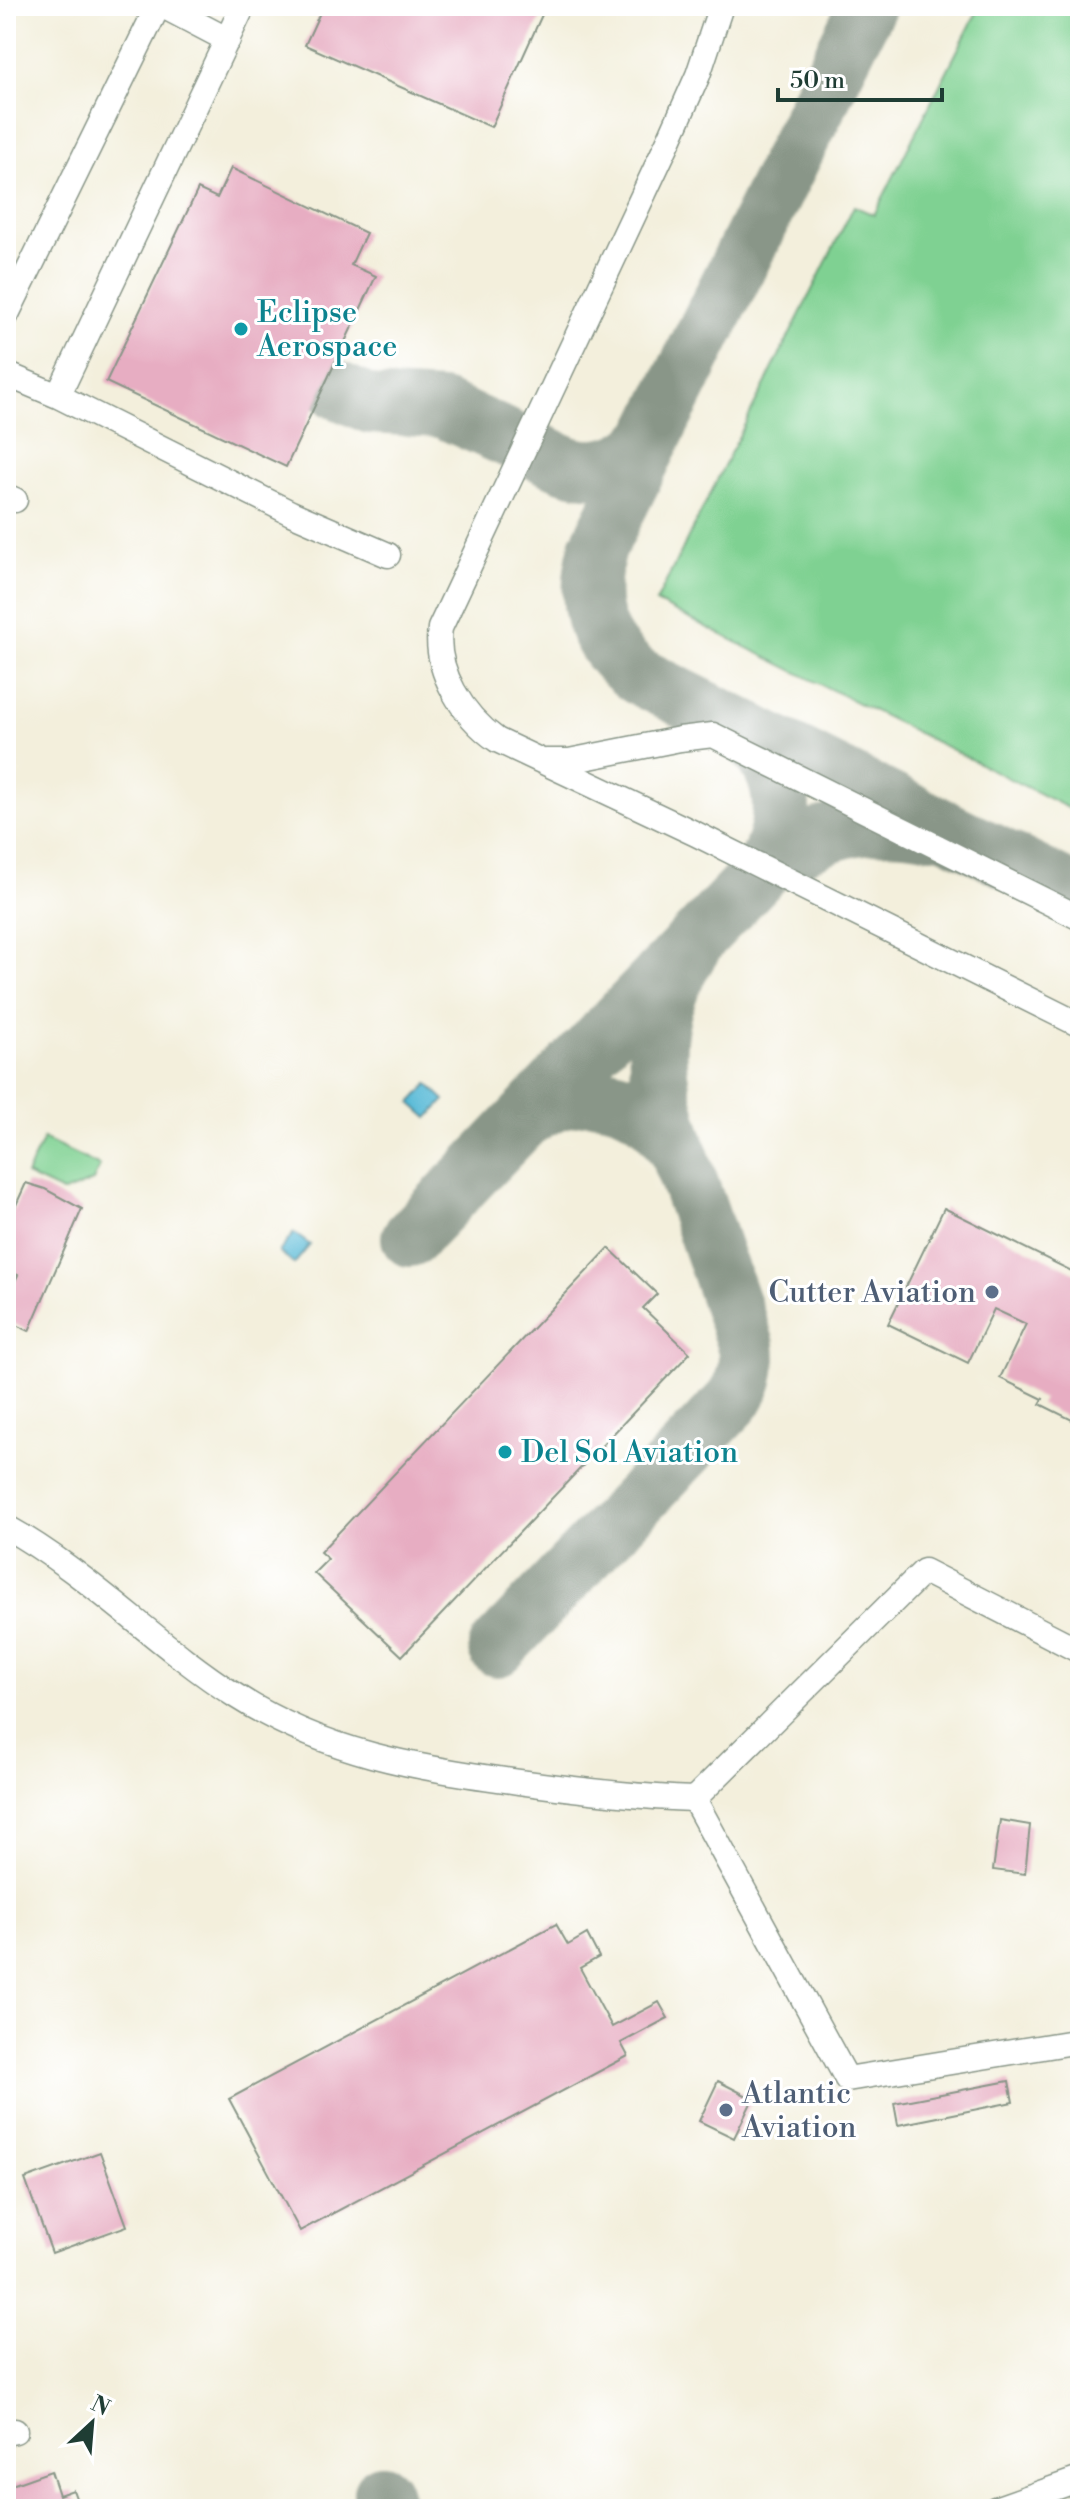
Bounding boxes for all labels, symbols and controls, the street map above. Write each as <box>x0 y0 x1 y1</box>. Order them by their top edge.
scale bar <box>778 52 942 102</box>
text: 50 m <box>790 66 845 96</box>
place label: Eclipse Aerospace <box>256 294 397 366</box>
marker: Eclipse Aerospace <box>232 320 250 338</box>
place label: Cutter Aviation <box>769 1274 976 1312</box>
marker: Cutter Aviation <box>983 1283 1001 1301</box>
place label: Del Sol Aviation <box>521 1434 738 1472</box>
marker: Del Sol Aviation <box>496 1443 514 1461</box>
place label: Atlantic Aviation <box>741 2075 857 2147</box>
marker: Atlantic Aviation <box>717 2101 735 2119</box>
north arrow <box>52 2383 132 2463</box>
text: N <box>86 2390 114 2423</box>

